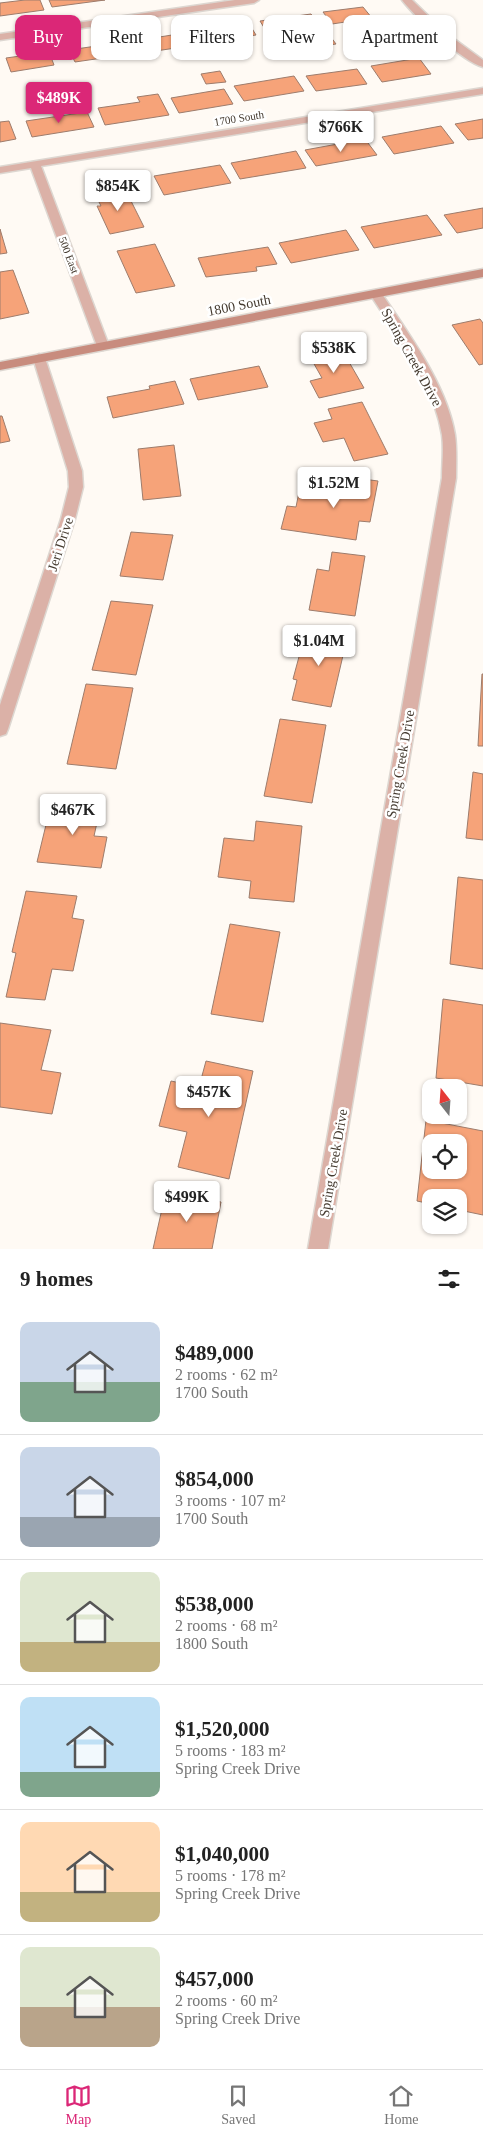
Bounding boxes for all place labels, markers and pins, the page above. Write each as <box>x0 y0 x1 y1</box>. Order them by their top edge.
pin: $489K <box>24 82 94 124</box>
pin: $766K <box>306 110 376 153</box>
pin: $854K <box>83 170 153 212</box>
pin: $538K <box>299 332 369 374</box>
pin: $1.52M <box>293 466 375 509</box>
pin: $1.04M <box>278 624 360 667</box>
pin: $467K <box>38 794 108 836</box>
pin: $457K <box>174 1076 244 1118</box>
pin: $499K <box>152 1180 222 1223</box>

